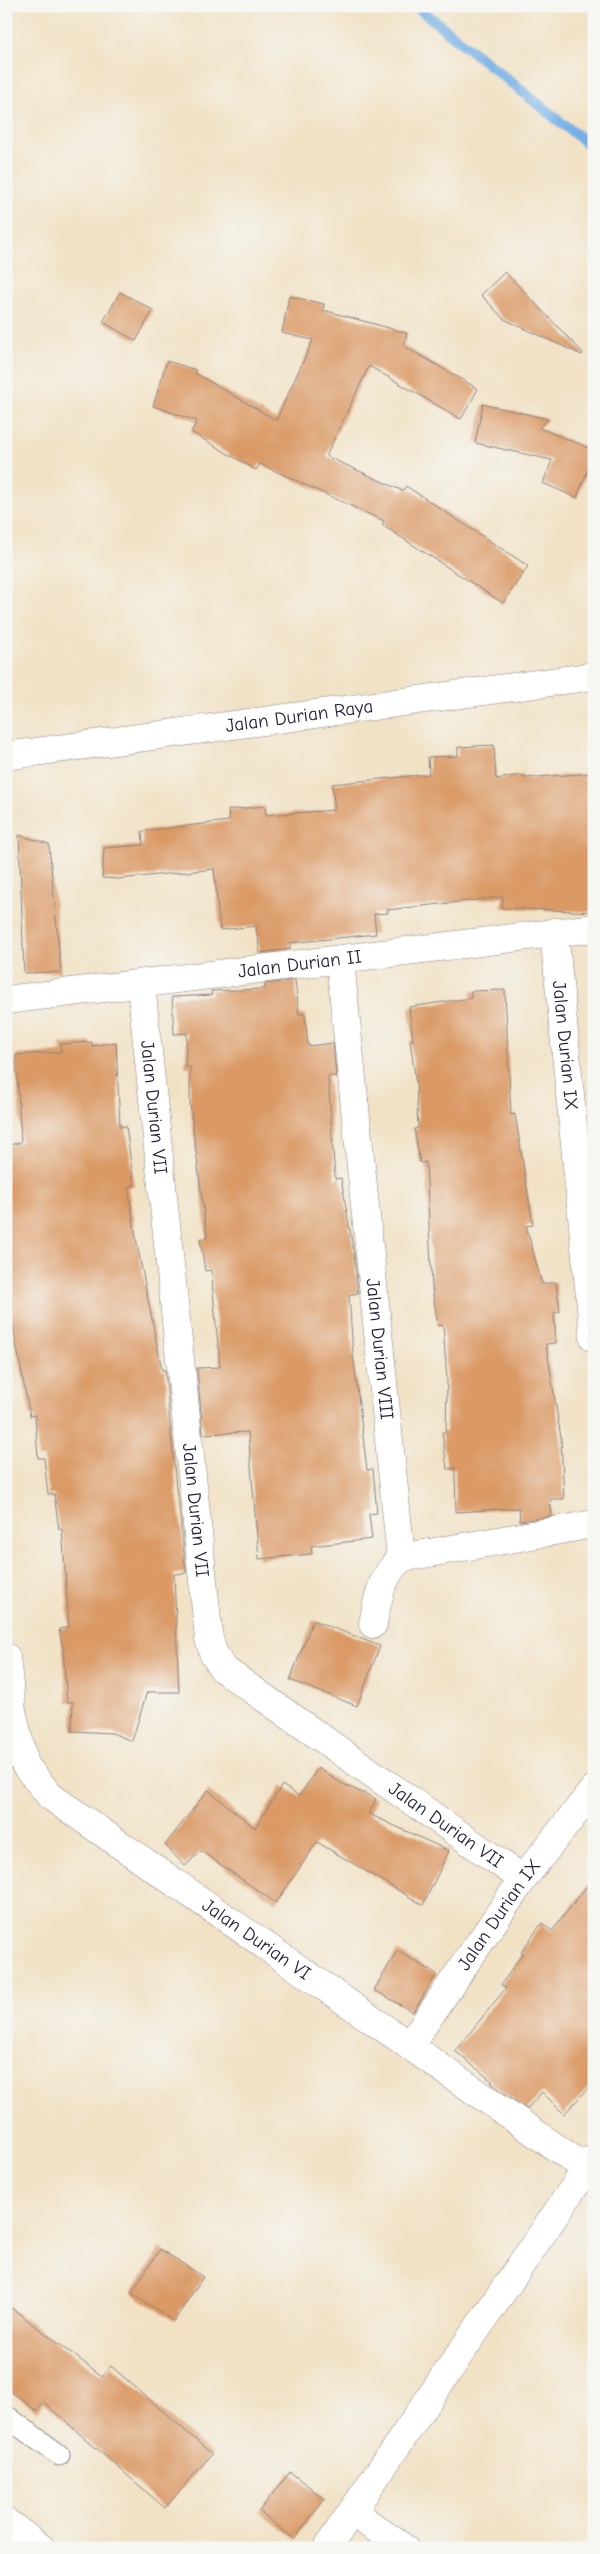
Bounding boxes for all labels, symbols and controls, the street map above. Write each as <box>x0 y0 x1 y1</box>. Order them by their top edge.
street label: Jalan Durian Raya <box>224 695 374 737</box>
street label: Jalan Durian II <box>237 946 363 983</box>
street label: Jalan Durian IX <box>548 980 583 1111</box>
street label: Jalan Durian VII <box>136 1039 172 1175</box>
street label: Jalan Durian VIII <box>361 1277 398 1421</box>
street label: Jalan Durian VII <box>178 1442 214 1578</box>
street label: Jalan Durian VII <box>384 1777 507 1873</box>
street label: Jalan Durian IX <box>453 1855 545 1975</box>
street label: Jalan Durian VI <box>198 1894 315 1985</box>

